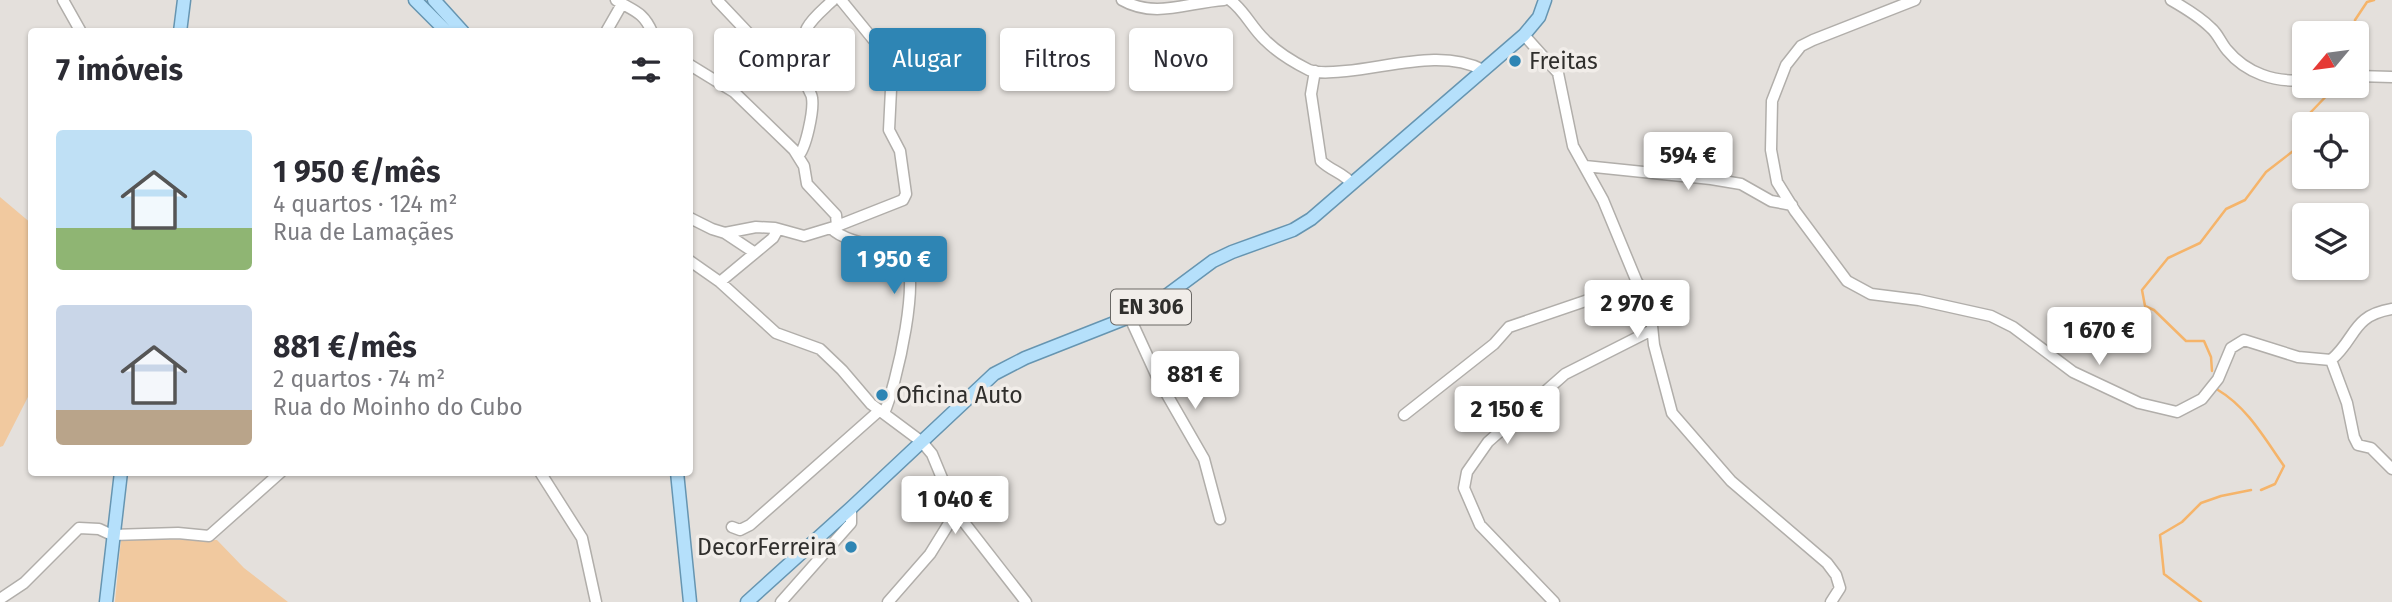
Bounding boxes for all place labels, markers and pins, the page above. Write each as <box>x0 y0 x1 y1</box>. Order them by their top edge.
place label: Freitas <box>1529 47 1598 75</box>
marker: Freitas <box>1507 53 1523 69</box>
pin: 594 € <box>1639 132 1737 192</box>
pin: 1 950 € <box>829 236 959 296</box>
pin: 2 970 € <box>1572 280 1702 340</box>
pin: 1 670 € <box>2034 308 2164 367</box>
pin: 881 € <box>1146 352 1244 411</box>
place label: Oficina Auto <box>896 381 1023 409</box>
pin: 2 150 € <box>1442 386 1572 446</box>
marker: Oficina Auto <box>874 387 890 403</box>
pin: 1 040 € <box>890 476 1020 536</box>
place label: DecorFerreira <box>697 533 837 561</box>
marker: DecorFerreira <box>843 539 859 555</box>

